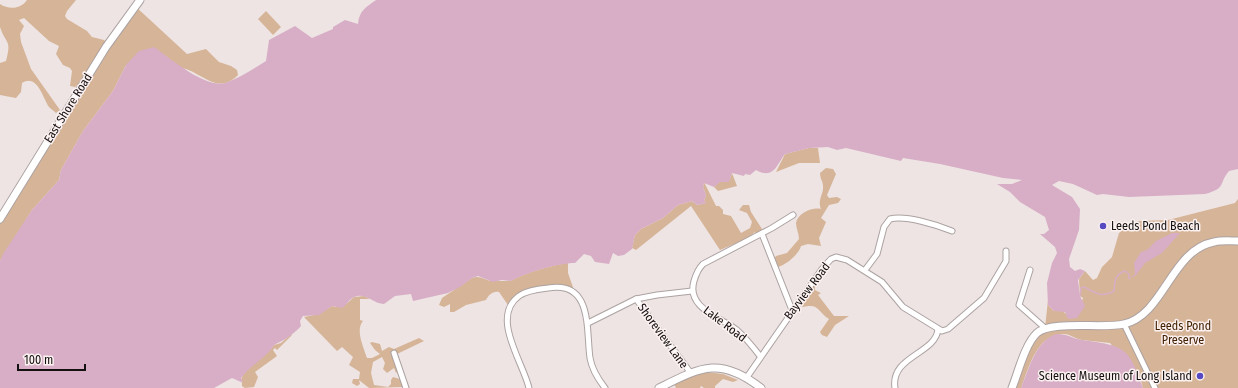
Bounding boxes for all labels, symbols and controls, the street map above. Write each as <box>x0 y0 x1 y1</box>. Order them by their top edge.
street label: East Shore Road <box>41 71 95 145</box>
place label: Leeds Pond Beach <box>1111 219 1200 233</box>
marker: Leeds Pond Beach <box>1098 221 1108 231</box>
street label: Bayview Road <box>781 260 833 322</box>
street label: Shoreview Lane <box>635 301 691 371</box>
street label: Lake Road <box>701 303 749 345</box>
park label: Leeds Pond Preserve <box>1155 319 1211 347</box>
scale bar <box>18 346 85 372</box>
text: 100 m <box>24 353 53 367</box>
place label: Science Museum of Long Island <box>1039 369 1192 383</box>
marker: Science Museum of Long Island <box>1195 371 1205 381</box>

